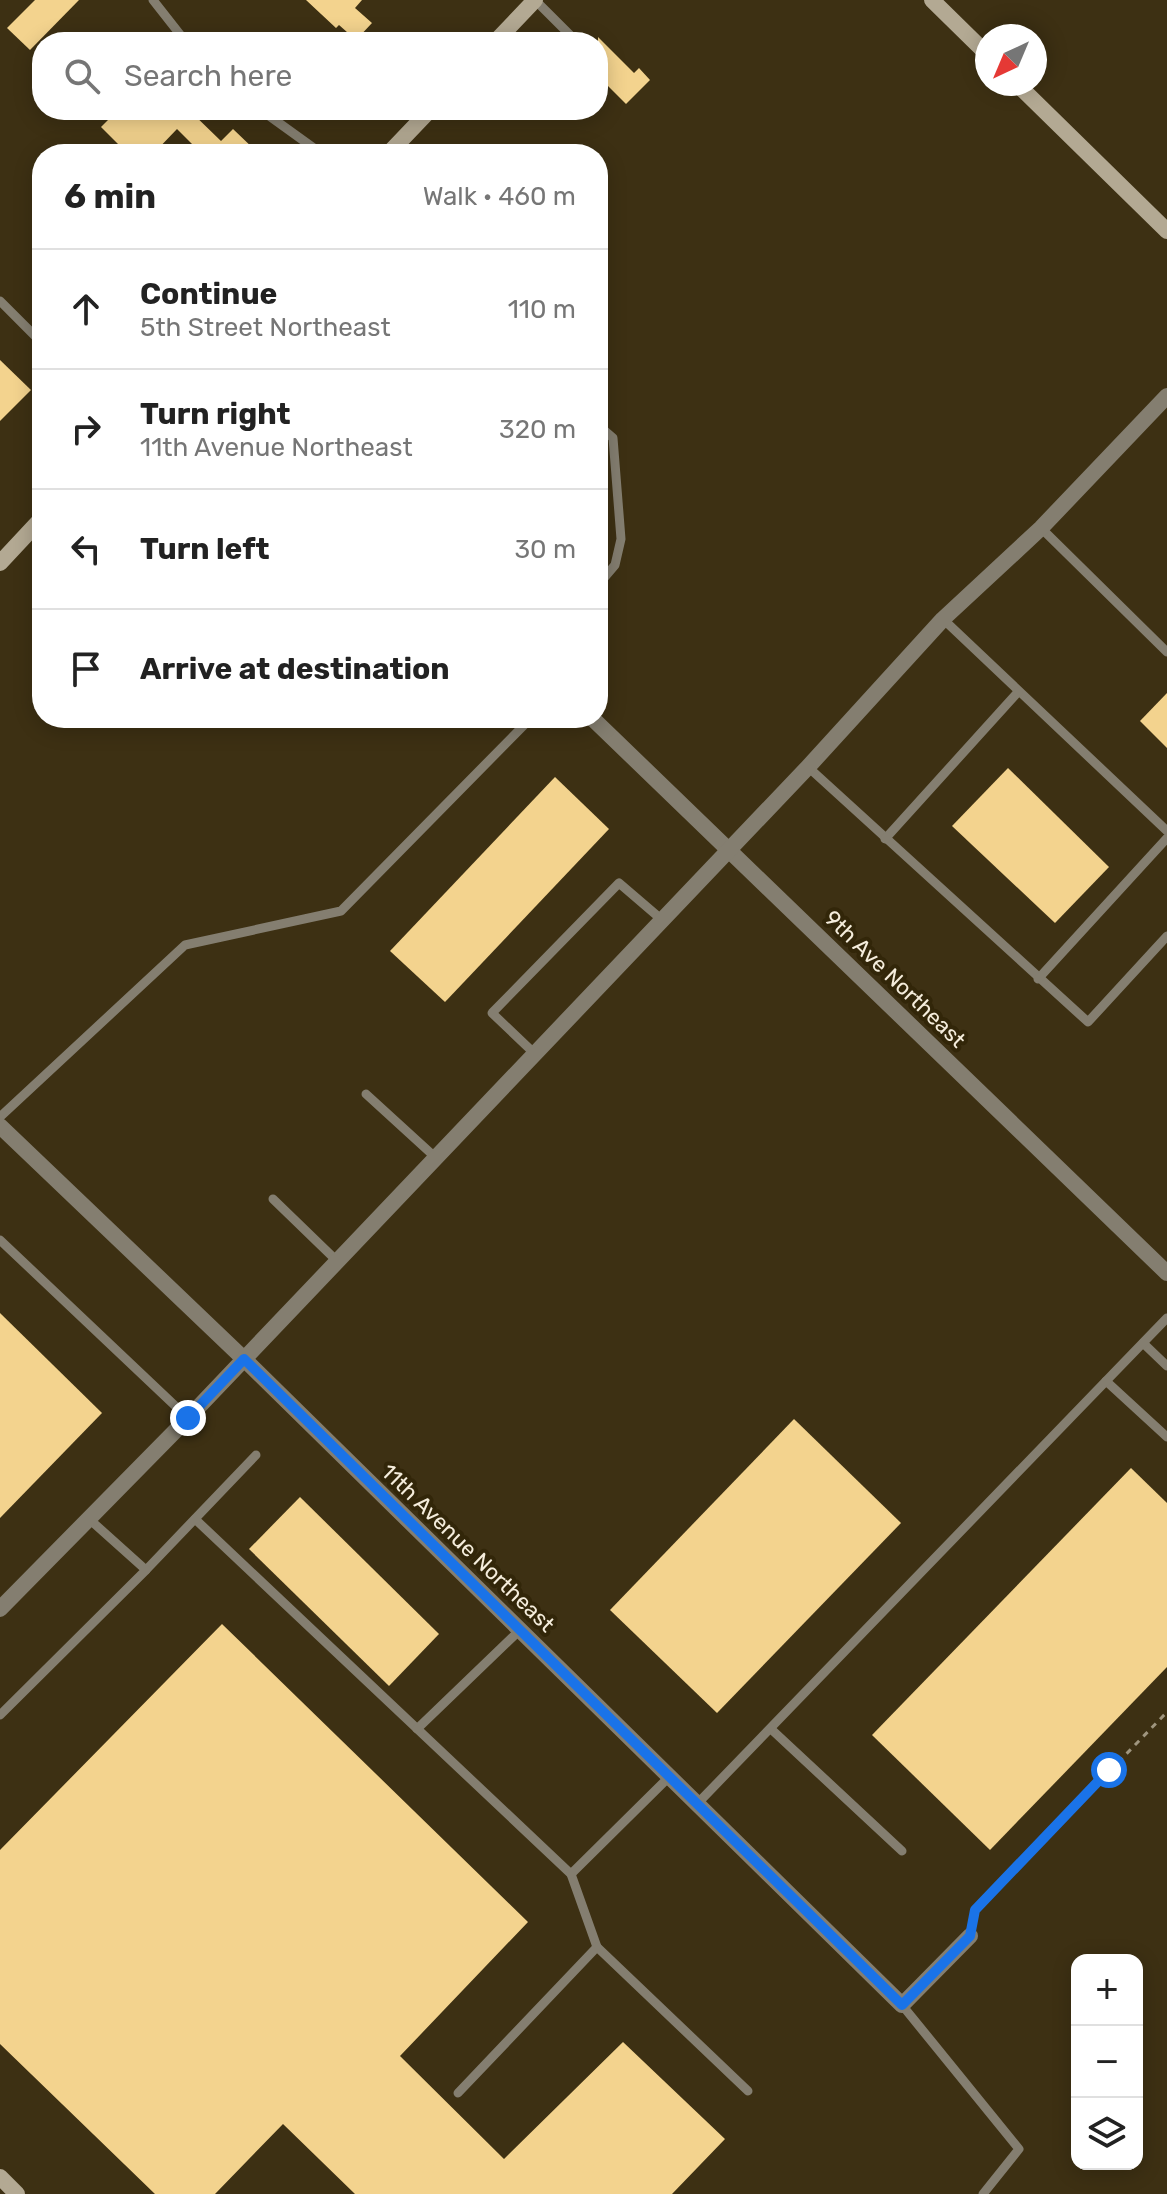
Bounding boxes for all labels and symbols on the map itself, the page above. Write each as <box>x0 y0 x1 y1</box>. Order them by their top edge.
north arrow <box>975 24 1047 96</box>
street label: 9th Ave Northeast <box>819 905 972 1054</box>
route end <box>170 1400 206 1436</box>
street label: 11th Avenue Northeast <box>376 1458 561 1638</box>
route start <box>1091 1752 1127 1788</box>

